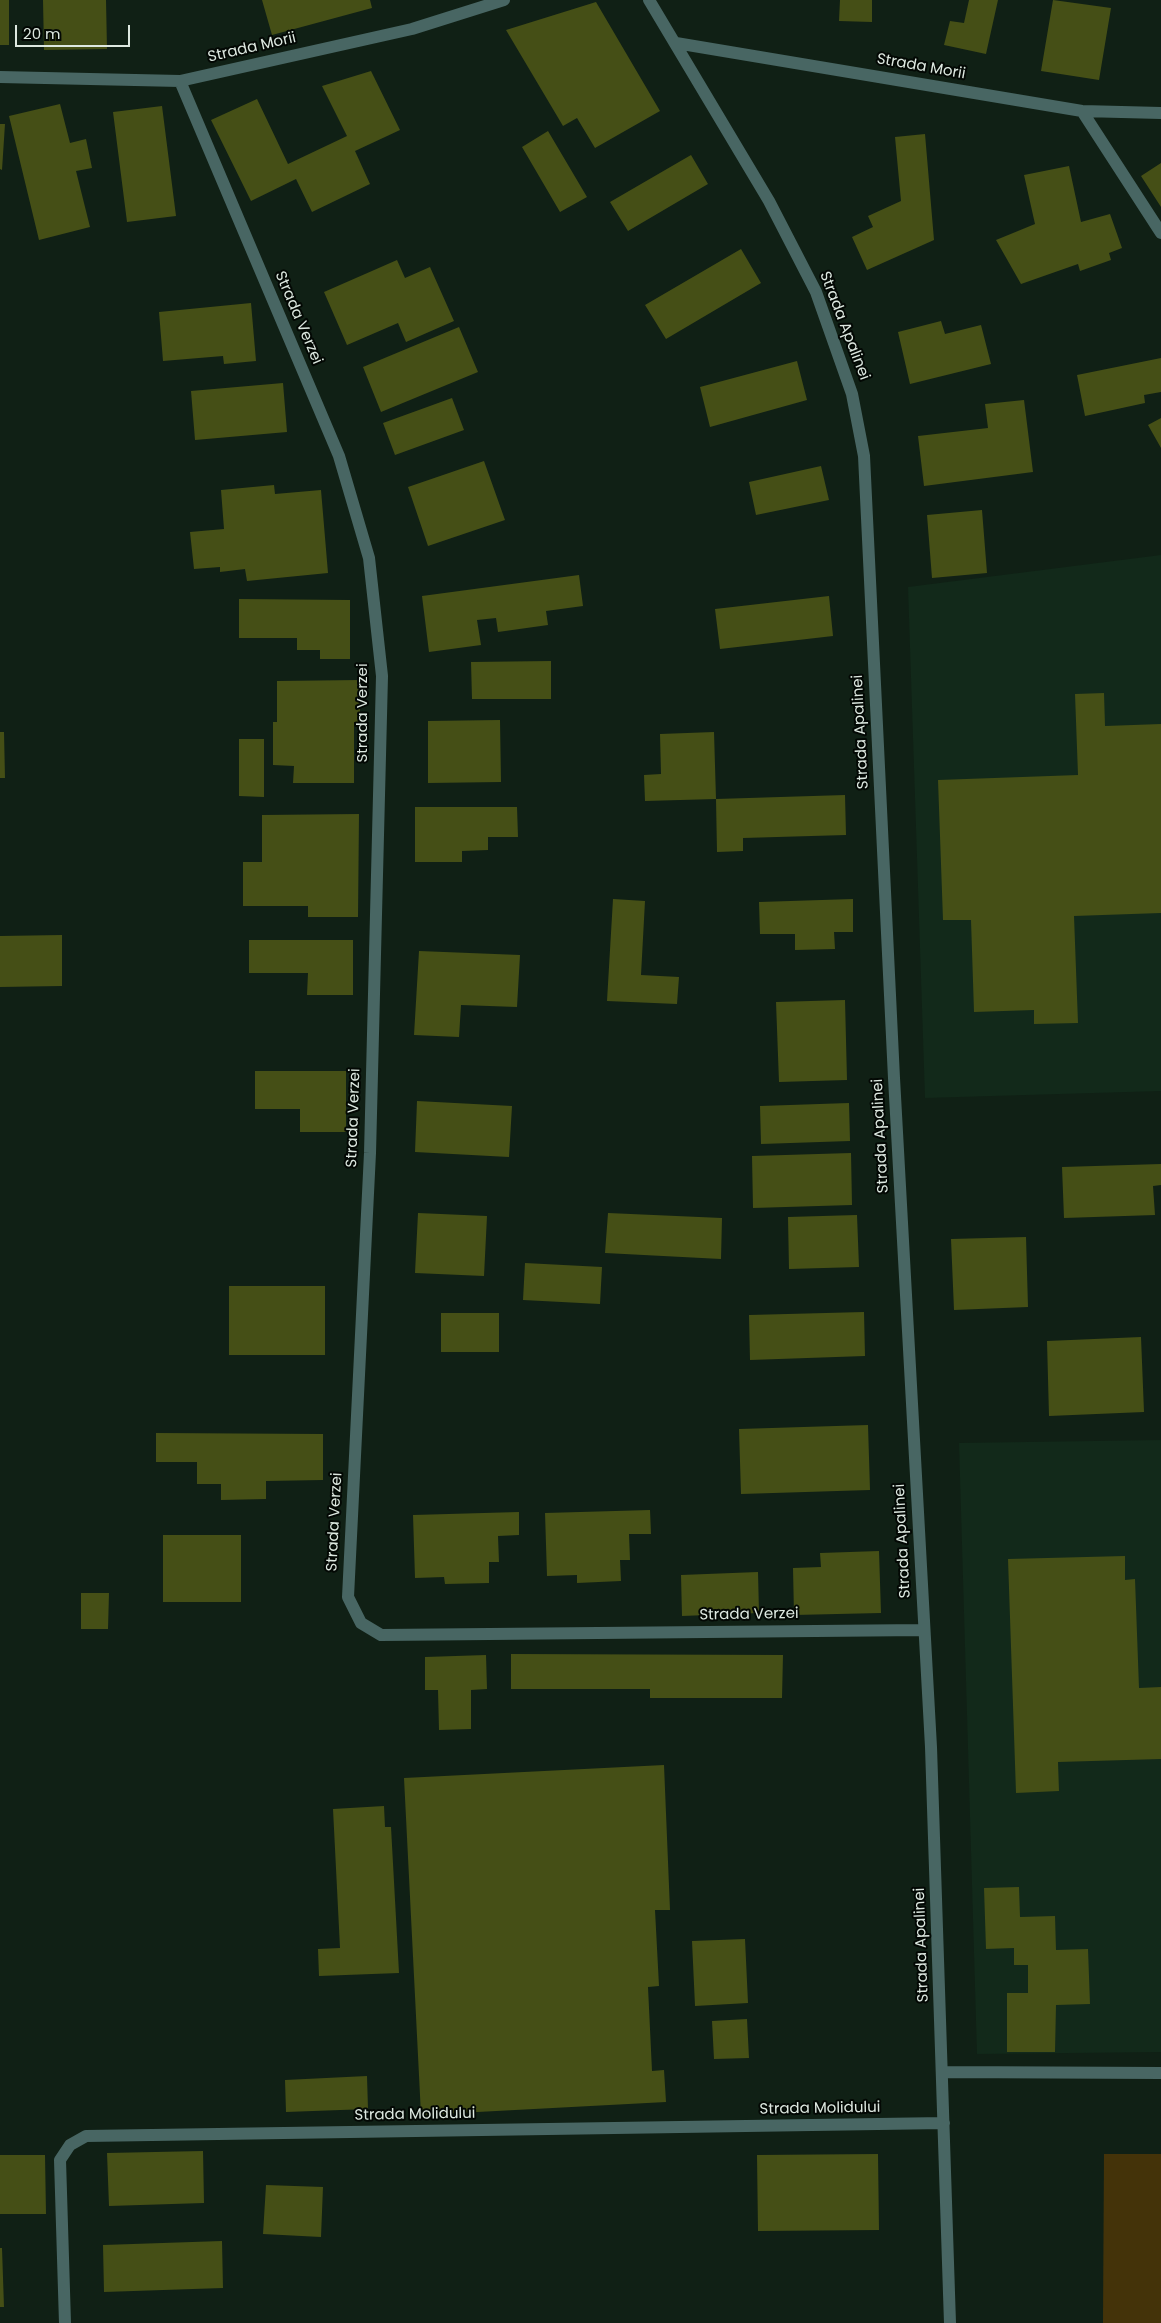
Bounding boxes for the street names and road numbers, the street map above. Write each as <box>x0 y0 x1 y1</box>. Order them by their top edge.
street label: Strada Morii <box>206 29 298 67</box>
street label: Strada Morii <box>875 50 967 84</box>
street label: Strada Verzei <box>270 269 326 367</box>
street label: Strada Apalinei <box>815 269 873 383</box>
street label: Strada Verzei <box>354 663 372 763</box>
street label: Strada Apalinei <box>849 674 873 790</box>
street label: Strada Verzei <box>343 1068 365 1168</box>
street label: Strada Apalinei <box>869 1078 893 1194</box>
street label: Strada Verzei <box>323 1472 347 1572</box>
street label: Strada Apalinei <box>891 1483 915 1599</box>
street label: Strada Verzei <box>699 1605 799 1625</box>
street label: Strada Apalinei <box>911 1887 933 2003</box>
street label: Strada Molidului <box>759 2099 881 2119</box>
street label: Strada Molidului <box>354 2105 476 2125</box>

